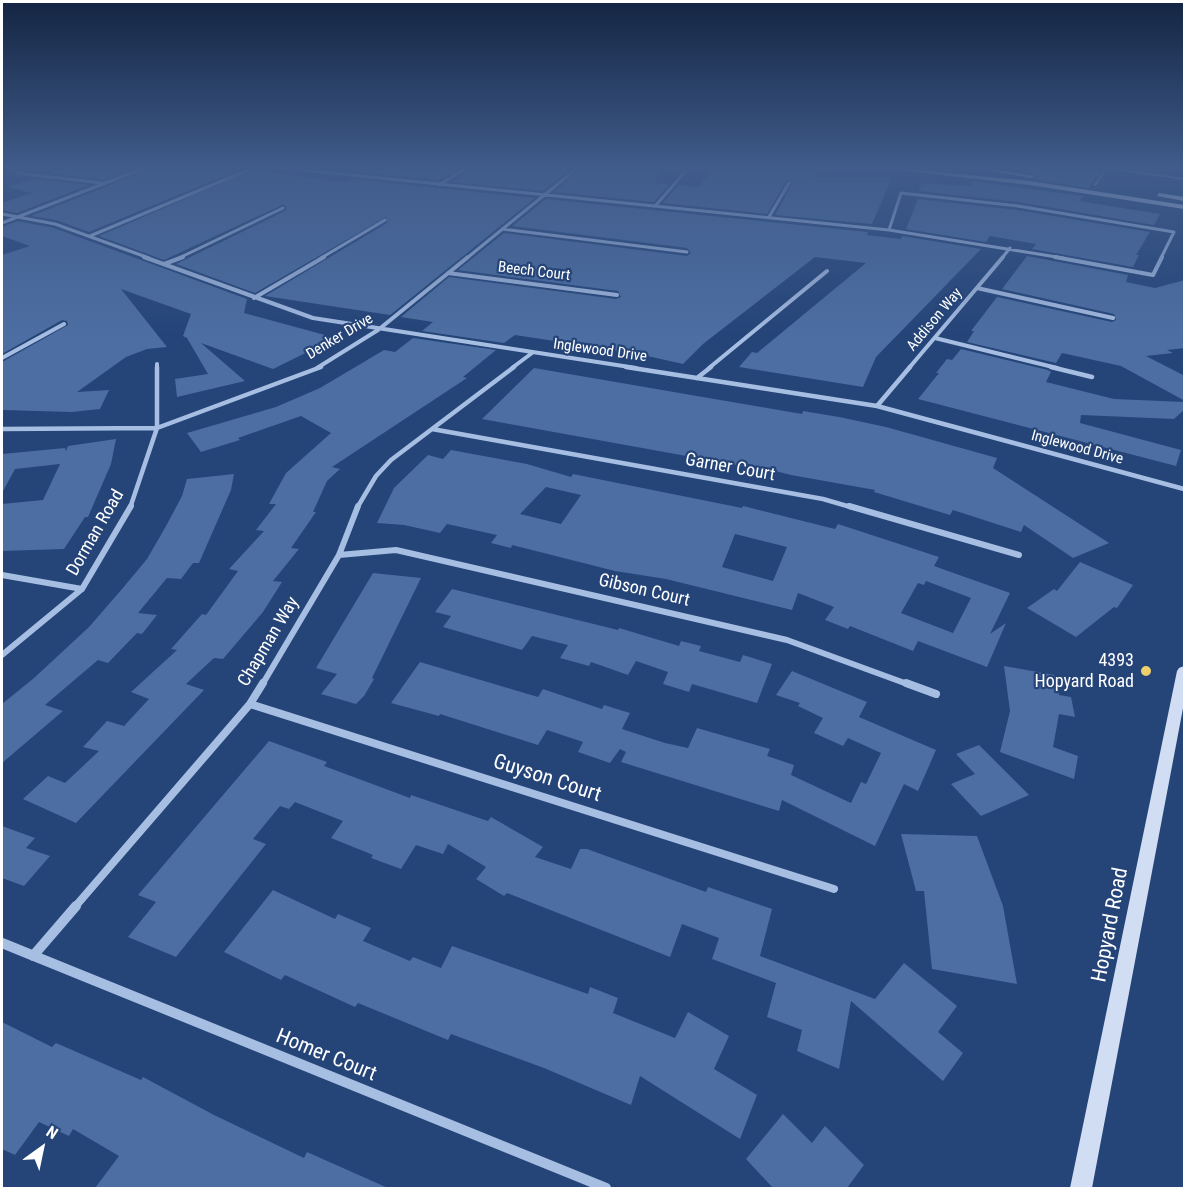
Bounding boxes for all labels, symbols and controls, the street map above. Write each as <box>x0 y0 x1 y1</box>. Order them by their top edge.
street label: Beech Court <box>497 259 571 285</box>
street label: Addison Way <box>903 285 967 355</box>
street label: Denker Drive <box>303 310 377 364</box>
street label: Inglewood Drive <box>552 336 648 366</box>
street label: Inglewood Drive <box>1029 427 1125 469</box>
street label: Garner Court <box>683 449 777 487</box>
street label: Dorman Road <box>63 486 129 580</box>
street label: Gibson Court <box>596 570 692 612</box>
street label: Chapman Way <box>234 593 304 691</box>
place label: 4393 Hopyard Road <box>1035 650 1134 692</box>
marker: 4393 Hopyard Road <box>1139 664 1153 678</box>
street label: Guyson Court <box>490 750 604 808</box>
street label: Hopyard Road <box>1088 866 1134 984</box>
street label: Homer Court <box>272 1024 380 1088</box>
north arrow <box>12 1118 72 1178</box>
text: N <box>43 1122 61 1143</box>

